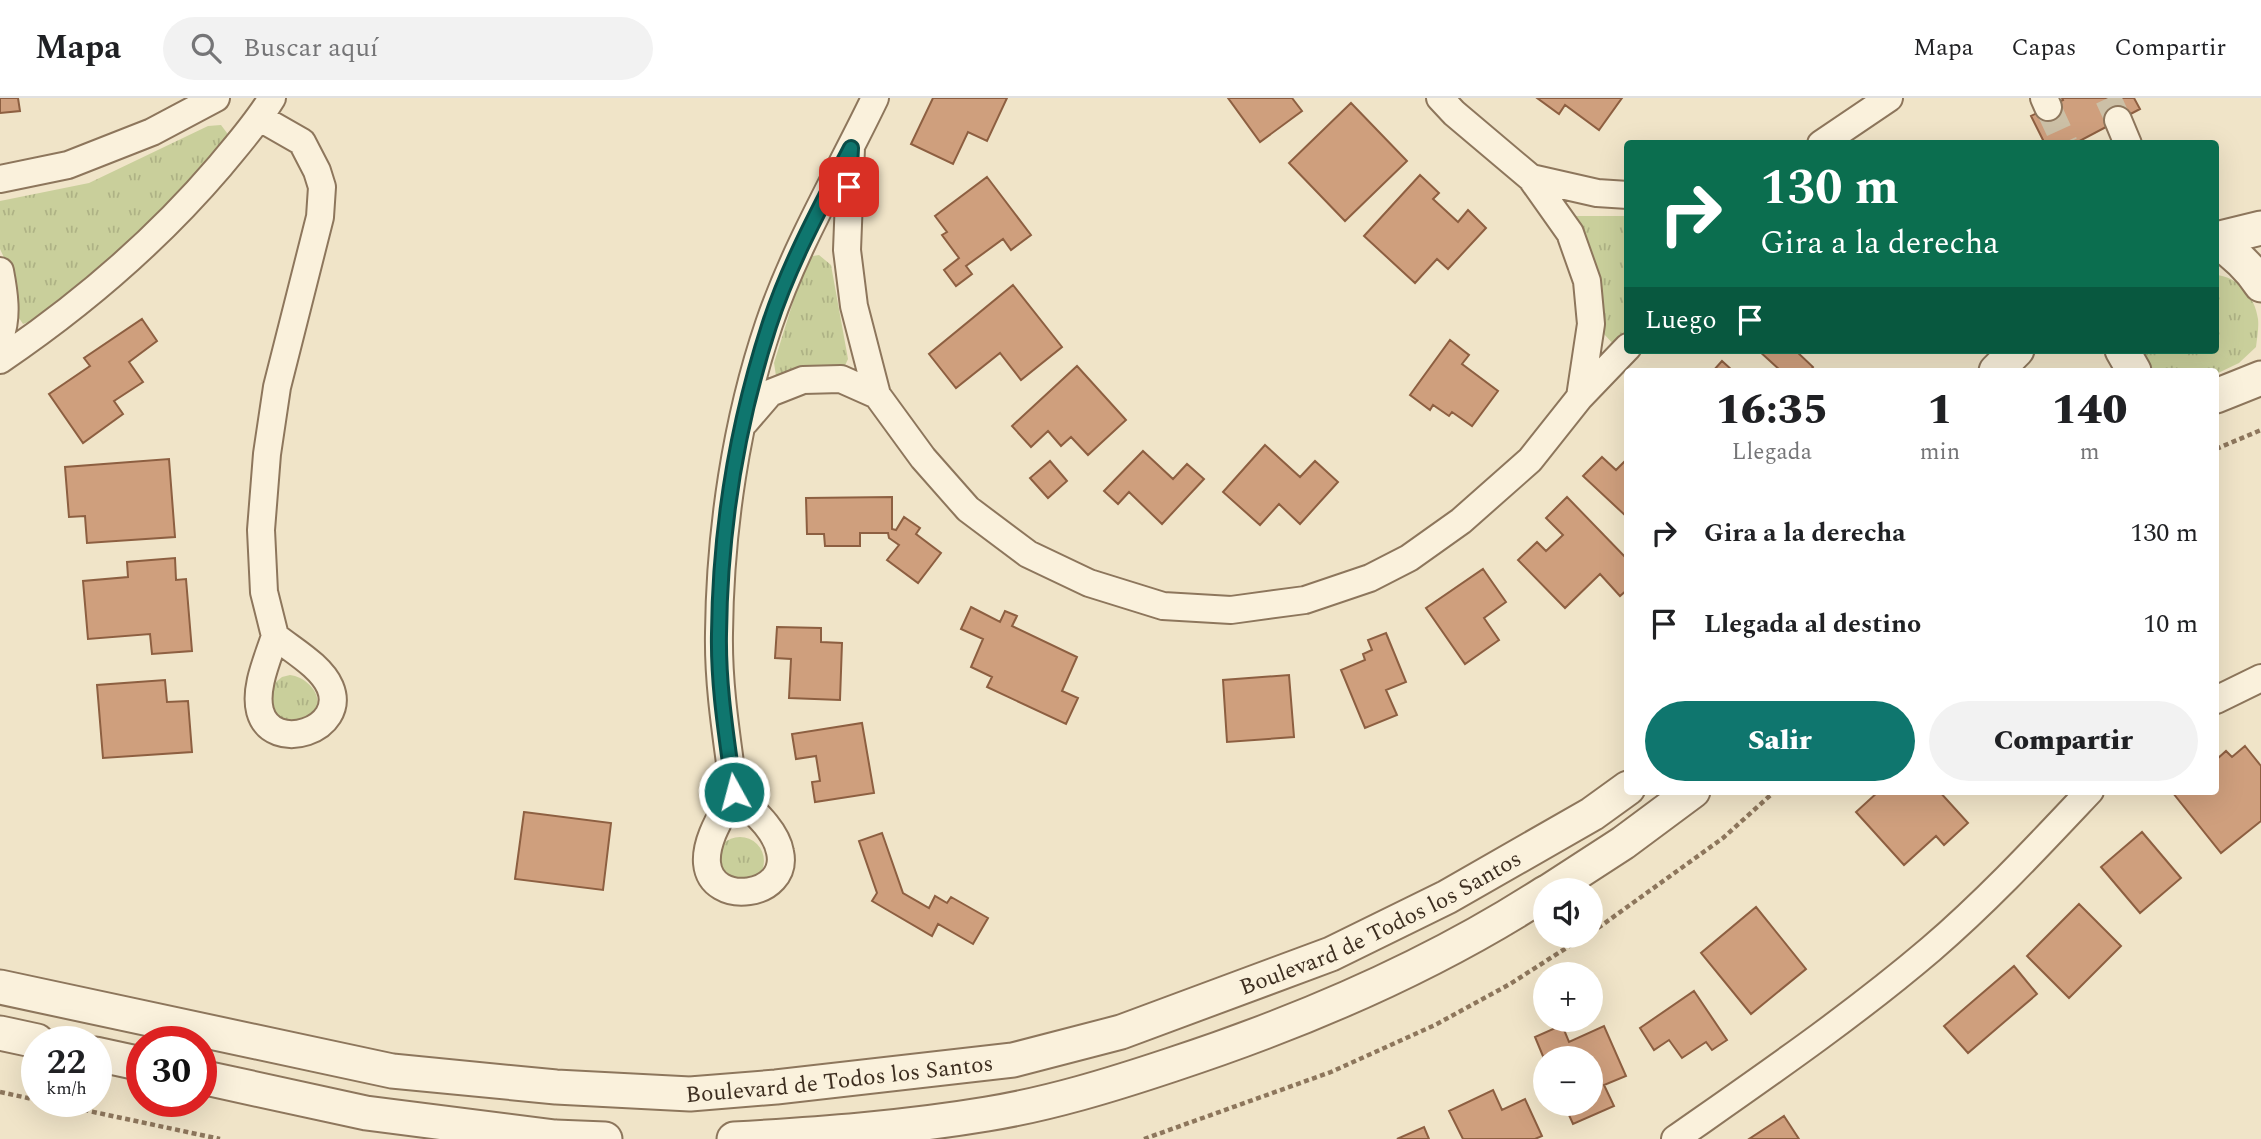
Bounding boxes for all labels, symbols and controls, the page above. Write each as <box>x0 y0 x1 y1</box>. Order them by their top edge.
search box <box>163 17 653 80</box>
text: Mapa <box>35 23 121 73</box>
text: Buscar aquí <box>243 28 378 68</box>
icon: search <box>187 29 225 67</box>
text: Mapa <box>1913 30 1973 66</box>
text: Capas <box>2011 30 2076 66</box>
text: Compartir <box>2114 30 2226 66</box>
text: 130 m <box>1760 151 1899 226</box>
pin <box>819 157 879 217</box>
icon: arrive <box>830 168 868 206</box>
icon: right <box>1645 168 1736 259</box>
text: Gira a la derecha <box>1760 219 1999 268</box>
text: Luego <box>1645 300 1717 340</box>
icon: arrive <box>1731 301 1769 339</box>
text: 16:35 <box>1716 379 1828 442</box>
text: 1 <box>1927 379 1953 442</box>
text: 140 <box>2052 379 2127 442</box>
text: Llegada <box>1732 435 1812 470</box>
text: min <box>1920 435 1960 470</box>
text: m <box>2080 435 2099 470</box>
text: Gira a la derecha <box>1704 513 1906 553</box>
text: 130 m <box>2130 513 2198 553</box>
icon: right <box>1645 514 1683 552</box>
text: Llegada al destino <box>1704 604 1921 644</box>
text: 10 m <box>2143 604 2198 644</box>
icon: arrive <box>1645 605 1683 643</box>
button: Salir <box>1645 701 1915 781</box>
button: Compartir <box>1929 701 2198 781</box>
position arrow <box>697 755 771 829</box>
street label: Boulevard de Todos los Santos <box>1235 842 1528 1006</box>
map controls <box>1533 878 1603 1116</box>
button: sound <box>1533 878 1603 948</box>
button: + <box>1533 962 1603 1032</box>
speed limit sign: 30 <box>126 1026 217 1117</box>
text: 22 <box>47 1036 86 1089</box>
street label: Boulevard de Todos los Santos <box>684 1046 995 1113</box>
button: − <box>1533 1046 1603 1116</box>
text: km/h <box>46 1075 87 1102</box>

